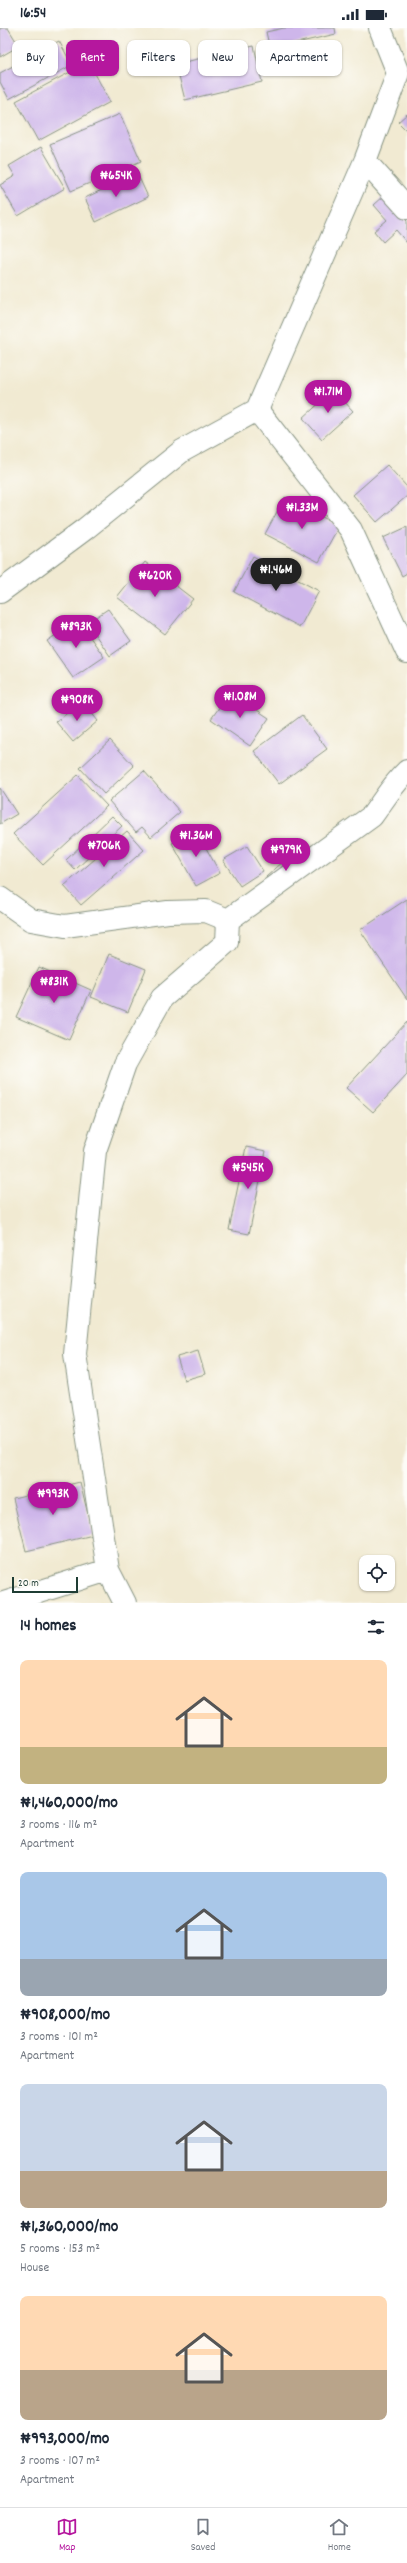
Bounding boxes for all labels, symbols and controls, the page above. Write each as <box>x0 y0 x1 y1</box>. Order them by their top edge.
text: 16:54 <box>20 3 46 25</box>
chip: Buy <box>12 40 58 76</box>
chip: Rent <box>66 40 119 76</box>
chip: Filters <box>127 40 190 76</box>
chip: New <box>198 40 248 76</box>
chip: Apartment <box>256 40 342 76</box>
pin: ₦654K <box>88 164 144 198</box>
text: ₦654K <box>100 167 132 186</box>
pin: ₦1.71M <box>295 380 361 414</box>
text: ₦1.71M <box>313 383 343 402</box>
pin: ₦1.33M <box>269 496 335 530</box>
text: ₦1.33M <box>286 499 318 518</box>
pin: ₦1.46M <box>243 558 309 592</box>
text: ₦1.46M <box>260 561 292 580</box>
pin: ₦620K <box>127 564 183 598</box>
text: ₦620K <box>138 567 172 586</box>
pin: ₦893K <box>48 615 104 649</box>
text: ₦893K <box>60 618 92 637</box>
pin: ₦1.08M <box>207 685 273 719</box>
pin: ₦908K <box>49 688 105 722</box>
text: ₦1.08M <box>223 688 257 707</box>
text: ₦908K <box>61 691 93 710</box>
pin: ₦1.36M <box>163 824 229 858</box>
text: ₦1.36M <box>179 827 213 846</box>
pin: ₦706K <box>76 834 132 868</box>
text: ₦706K <box>88 837 121 856</box>
pin: ₦979K <box>258 838 314 872</box>
text: ₦979K <box>270 841 302 860</box>
pin: ₦831K <box>26 970 82 1004</box>
text: ₦831K <box>40 973 68 992</box>
pin: ₦545K <box>220 1156 276 1190</box>
text: ₦545K <box>232 1159 264 1178</box>
pin: ₦993K <box>25 1482 81 1516</box>
text: ₦993K <box>37 1485 69 1504</box>
map controls <box>359 1555 395 1591</box>
button: locate <box>359 1555 395 1591</box>
scale bar <box>12 1575 78 1594</box>
text: 20 m <box>18 1576 39 1592</box>
text: 14 homes <box>20 1615 76 1639</box>
icon: filters <box>365 1616 387 1638</box>
icon: home <box>168 1686 240 1758</box>
text: ₦1,460,000/mo <box>20 1792 118 1816</box>
text: 3 rooms · 116 m² <box>20 1816 97 1835</box>
text: Apartment <box>20 1835 74 1854</box>
icon: home <box>168 1898 240 1970</box>
text: ₦908,000/mo <box>20 2004 110 2028</box>
text: 3 rooms · 101 m² <box>20 2028 98 2047</box>
text: Apartment <box>20 2047 74 2066</box>
icon: home <box>168 2110 240 2182</box>
text: ₦1,360,000/mo <box>20 2216 118 2240</box>
text: 5 rooms · 153 m² <box>20 2240 100 2259</box>
text: House <box>20 2259 49 2278</box>
icon: home <box>168 2322 240 2394</box>
text: ₦993,000/mo <box>20 2428 109 2452</box>
text: 3 rooms · 107 m² <box>20 2452 100 2471</box>
text: Apartment <box>20 2471 74 2490</box>
tab: Map <box>56 2516 78 2556</box>
tab: Saved <box>191 2516 215 2556</box>
tab: Home <box>328 2516 351 2556</box>

